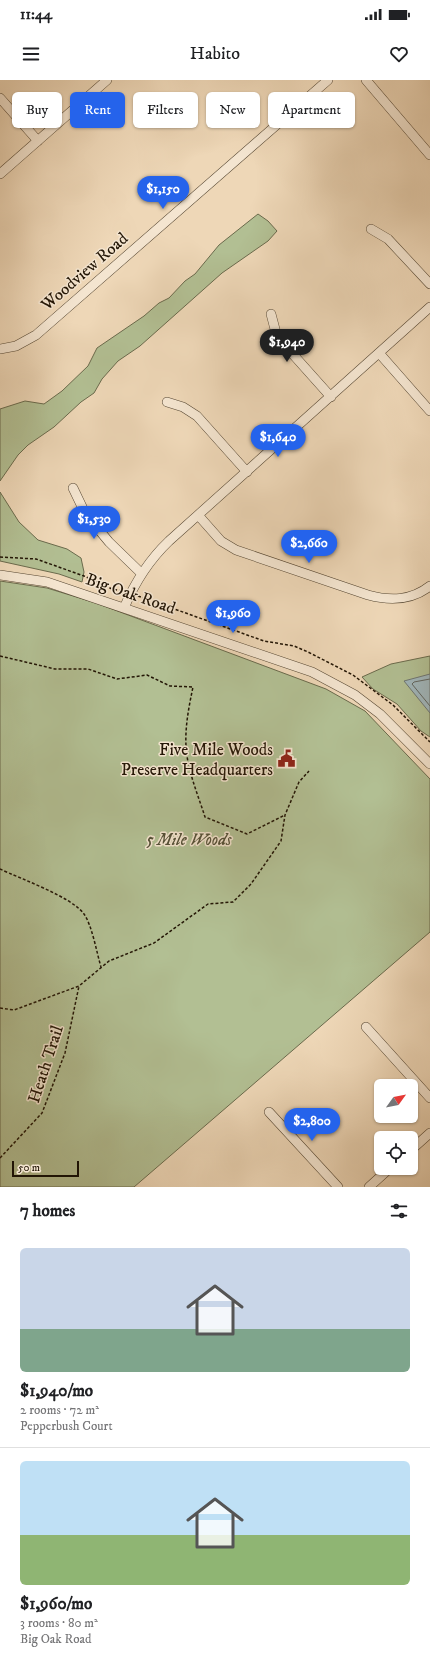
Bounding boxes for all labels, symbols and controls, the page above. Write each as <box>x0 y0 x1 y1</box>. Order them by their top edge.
text: 11:44 <box>20 5 52 24</box>
icon: menu <box>20 43 42 65</box>
text: Habito <box>190 43 240 65</box>
icon: heart <box>388 43 410 65</box>
chip: Buy <box>12 92 62 128</box>
chip: Rent <box>70 92 125 128</box>
chip: Filters <box>133 92 198 128</box>
chip: New <box>206 92 260 128</box>
chip: Apartment <box>268 92 355 128</box>
pin: $1,150 <box>130 176 196 210</box>
text: $1,150 <box>146 181 180 197</box>
street label: Woodview Road <box>36 228 133 316</box>
pin: $1,940 <box>254 329 320 363</box>
text: $1,940 <box>269 334 305 350</box>
pin: $1,640 <box>245 424 311 458</box>
text: $1,640 <box>260 429 296 445</box>
pin: $1,530 <box>61 506 127 540</box>
text: $1,530 <box>77 511 111 527</box>
pin: $2,660 <box>276 530 342 564</box>
text: $2,660 <box>290 535 328 551</box>
street label: Big Oak Road <box>83 568 179 620</box>
pin: $1,960 <box>200 600 266 634</box>
text: $1,960 <box>215 605 251 621</box>
place label: Five Mile Woods Preserve Headquarters <box>121 739 273 781</box>
public building icon: Five Mile Woods Preserve Headquarters <box>276 749 296 769</box>
park label: 5 Mile Woods <box>146 829 232 851</box>
street label: Heath Trail <box>23 1023 69 1106</box>
north arrow <box>374 1079 418 1123</box>
map controls <box>374 1079 418 1175</box>
pin: $2,800 <box>279 1108 345 1142</box>
text: $2,800 <box>293 1113 331 1129</box>
button: locate <box>374 1131 418 1175</box>
scale bar <box>12 1159 79 1178</box>
text: 50 m <box>18 1161 40 1175</box>
text: 7 homes <box>20 1200 75 1222</box>
icon: filters <box>388 1200 410 1222</box>
icon: home <box>179 1274 251 1346</box>
text: $1,940/mo <box>20 1380 93 1402</box>
text: 2 rooms · 72 m² <box>20 1402 99 1418</box>
text: Pepperbush Court <box>20 1418 113 1434</box>
icon: home <box>179 1487 251 1559</box>
text: $1,960/mo <box>20 1593 92 1615</box>
text: 3 rooms · 80 m² <box>20 1615 98 1631</box>
text: Big Oak Road <box>20 1631 92 1647</box>

